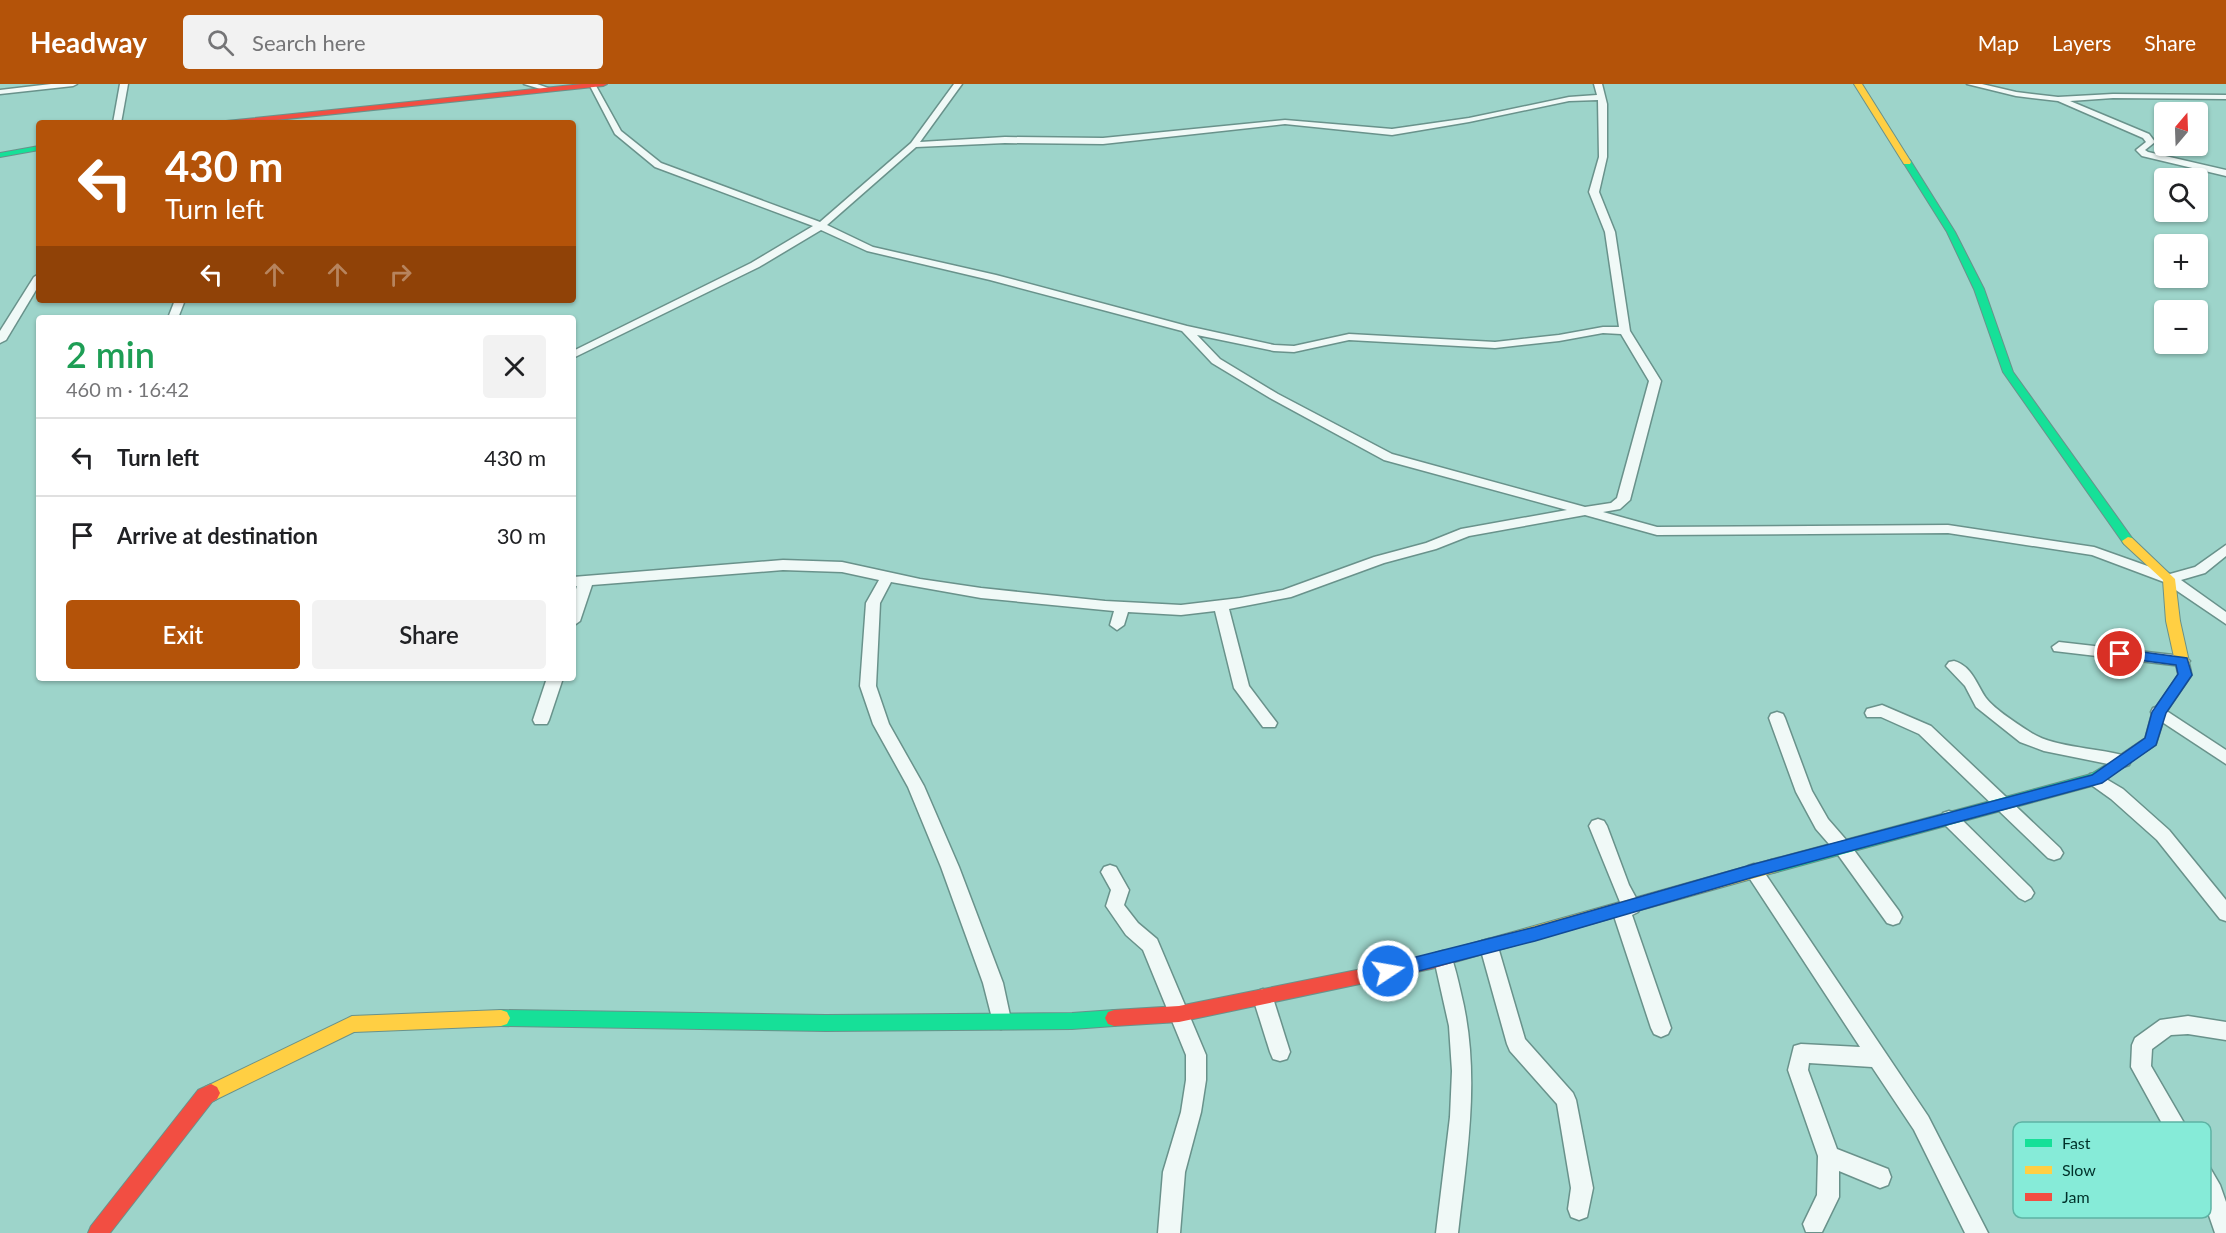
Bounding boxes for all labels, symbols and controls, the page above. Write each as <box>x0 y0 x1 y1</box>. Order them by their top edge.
search box <box>183 15 603 69</box>
text: Headway <box>30 25 147 59</box>
icon: search <box>204 26 237 59</box>
text: Search here <box>252 29 366 56</box>
text: Map <box>1978 30 2019 55</box>
text: Layers <box>2052 30 2111 55</box>
text: Share <box>2144 30 2196 55</box>
north arrow <box>2154 102 2208 156</box>
map controls <box>2154 102 2208 354</box>
text: 430 m <box>165 141 283 191</box>
icon: left <box>66 144 144 222</box>
button: search <box>2154 168 2208 222</box>
text: Turn left <box>165 192 264 225</box>
button: + <box>2154 234 2208 288</box>
icon: left <box>195 258 228 291</box>
icon: ahead <box>258 258 291 291</box>
icon: ahead <box>321 258 354 291</box>
icon: right <box>384 258 417 291</box>
button: − <box>2154 300 2208 354</box>
text: 2 min <box>66 332 155 376</box>
button: close <box>483 335 546 398</box>
text: 460 m · 16:42 <box>66 377 189 401</box>
icon: left <box>66 441 99 474</box>
text: Turn left <box>117 444 199 471</box>
text: 430 m <box>484 444 546 471</box>
icon: arrive <box>66 519 99 552</box>
text: Arrive at destination <box>117 522 318 549</box>
text: 30 m <box>497 522 546 549</box>
button: Exit <box>66 600 300 669</box>
button: Share <box>312 600 546 669</box>
pin <box>2094 628 2145 679</box>
icon: arrive <box>2103 637 2136 670</box>
position arrow <box>1356 939 1420 1003</box>
legend <box>2013 1122 2211 1218</box>
text: Fast <box>2062 1133 2091 1152</box>
text: Slow <box>2062 1160 2096 1179</box>
text: Jam <box>2062 1187 2090 1206</box>

